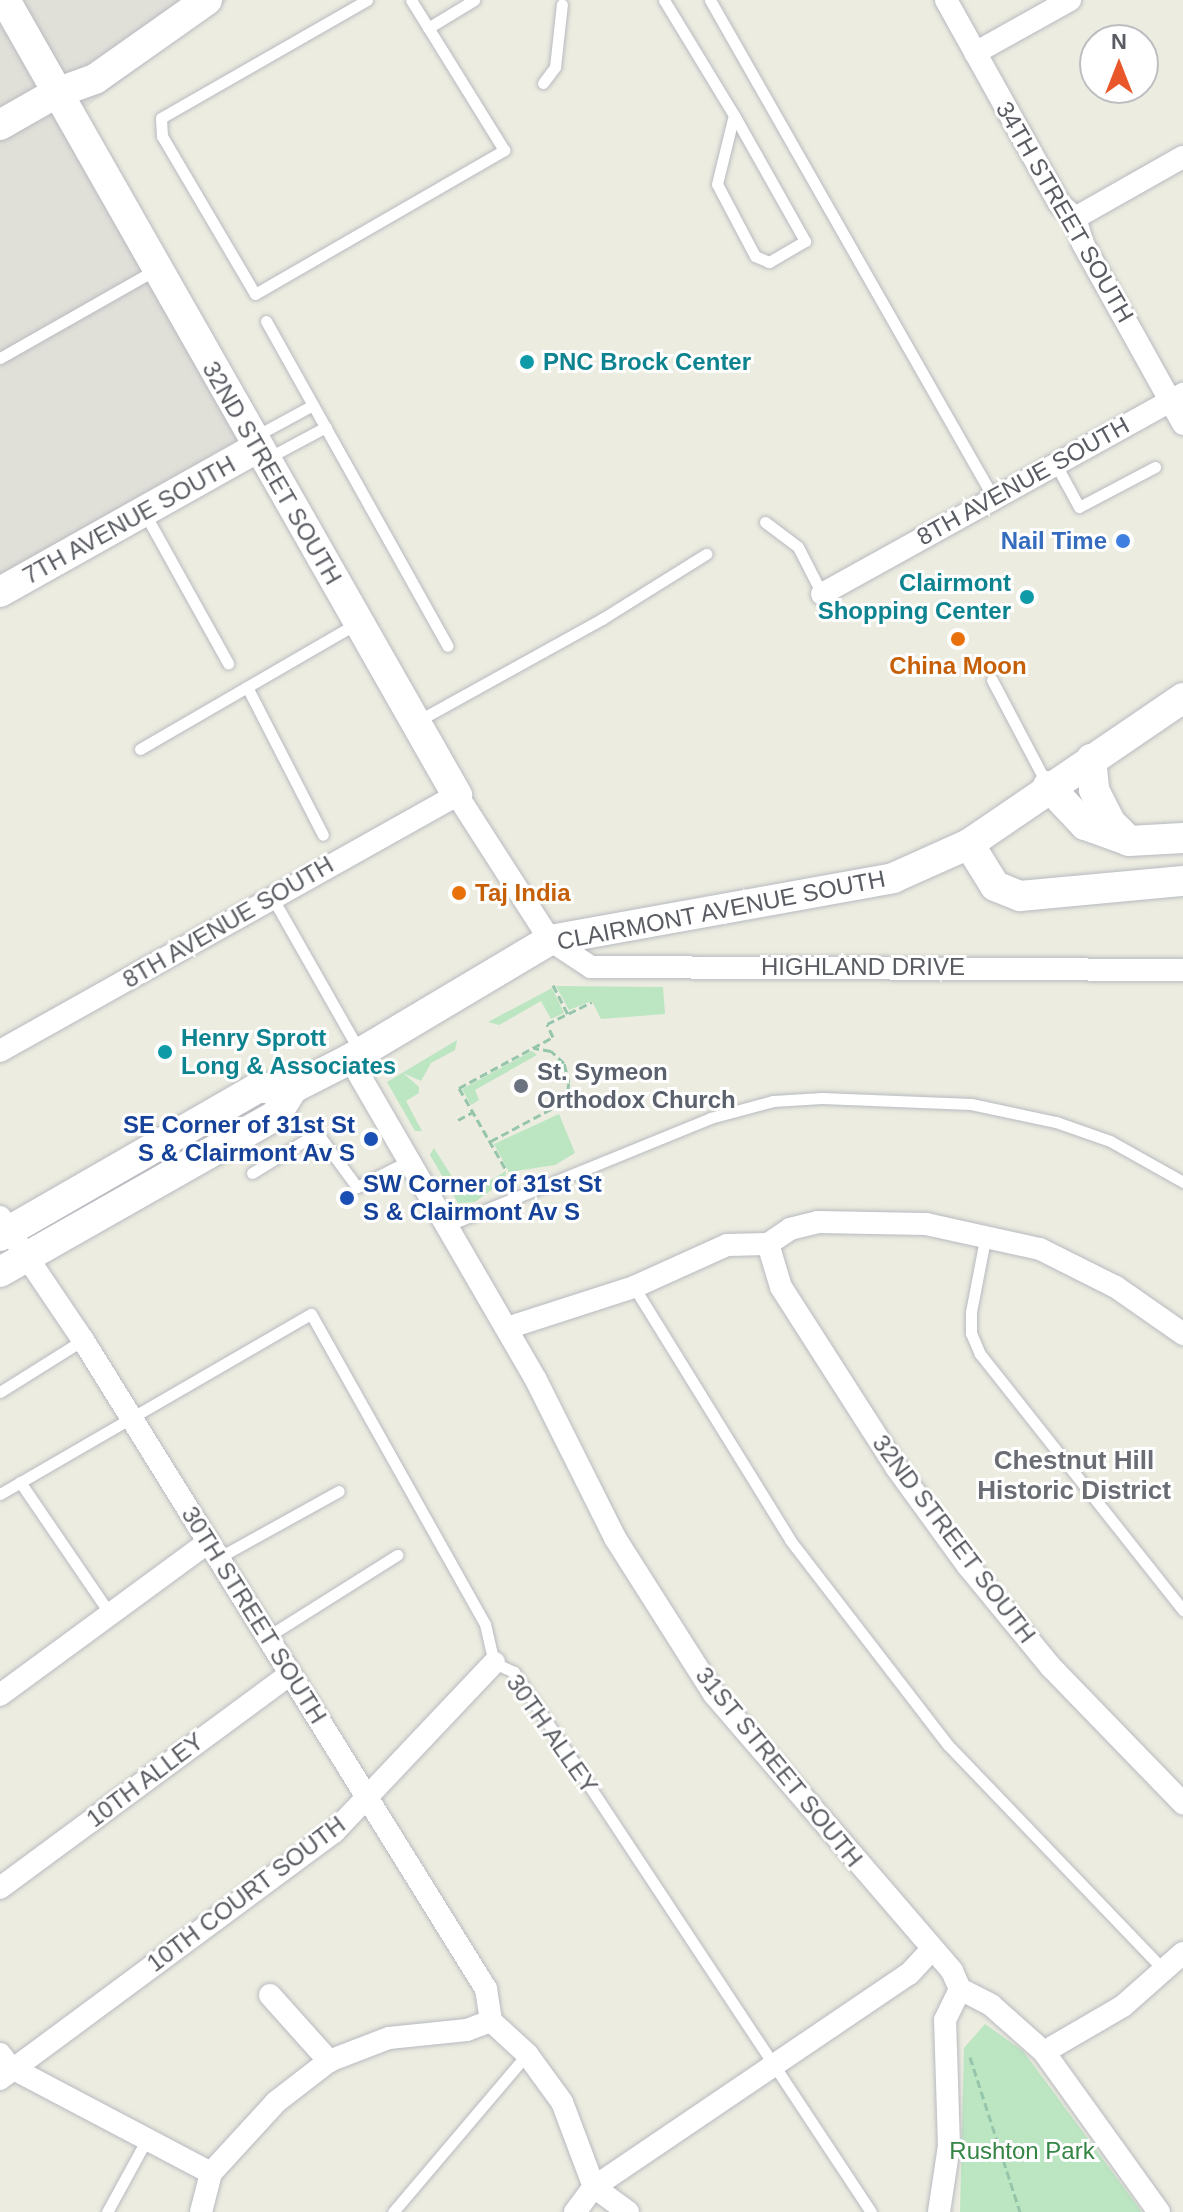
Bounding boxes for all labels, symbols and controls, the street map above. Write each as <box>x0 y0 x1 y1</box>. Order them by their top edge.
north arrow <box>1079 24 1159 104</box>
text: N <box>1111 29 1127 54</box>
street label: 34TH STREET SOUTH <box>990 96 1140 328</box>
place label: PNC Brock Center <box>543 348 751 376</box>
marker: PNC Brock Center <box>518 353 536 371</box>
street label: 32ND STREET SOUTH <box>196 356 348 590</box>
street label: 8TH AVENUE SOUTH <box>911 410 1135 552</box>
street label: 7TH AVENUE SOUTH <box>17 449 241 591</box>
place label: Nail Time <box>1001 527 1107 555</box>
marker: Nail Time <box>1114 532 1132 550</box>
place label: Clairmont Shopping Center <box>818 569 1011 625</box>
marker: Clairmont Shopping Center <box>1018 588 1036 606</box>
marker: China Moon <box>949 630 967 648</box>
place label: China Moon <box>889 652 1027 680</box>
street label: 8TH AVENUE SOUTH <box>117 850 339 994</box>
street label: CLAIRMONT AVENUE SOUTH <box>554 864 888 956</box>
place label: Taj India <box>475 879 571 907</box>
marker: Taj India <box>450 884 468 902</box>
street label: HIGHLAND DRIVE <box>761 953 965 981</box>
place label: Henry Sprott Long & Associates <box>181 1024 397 1080</box>
marker: Henry Sprott Long & Associates <box>156 1043 174 1061</box>
place label: St. Symeon Orthodox Church <box>537 1058 736 1114</box>
marker: St. Symeon Orthodox Church <box>512 1077 530 1095</box>
place label: SE Corner of 31st St S & Clairmont Av S <box>123 1111 355 1167</box>
marker: SE Corner of 31st St S & Clairmont Av S <box>362 1130 380 1148</box>
place label: SW Corner of 31st St S & Clairmont Av S <box>363 1170 602 1226</box>
marker: SW Corner of 31st St S & Clairmont Av S <box>338 1189 356 1207</box>
street label: 32ND STREET SOUTH <box>866 1429 1042 1649</box>
district label: Chestnut Hill Historic District <box>977 1445 1171 1506</box>
street label: 30TH STREET SOUTH <box>175 1501 333 1729</box>
street label: 31ST STREET SOUTH <box>689 1661 869 1873</box>
street label: 30TH ALLEY <box>500 1668 604 1800</box>
street label: 10TH ALLEY <box>80 1726 210 1834</box>
street label: 10TH COURT SOUTH <box>141 1810 351 1978</box>
park label: Rushton Park <box>949 2137 1095 2165</box>

